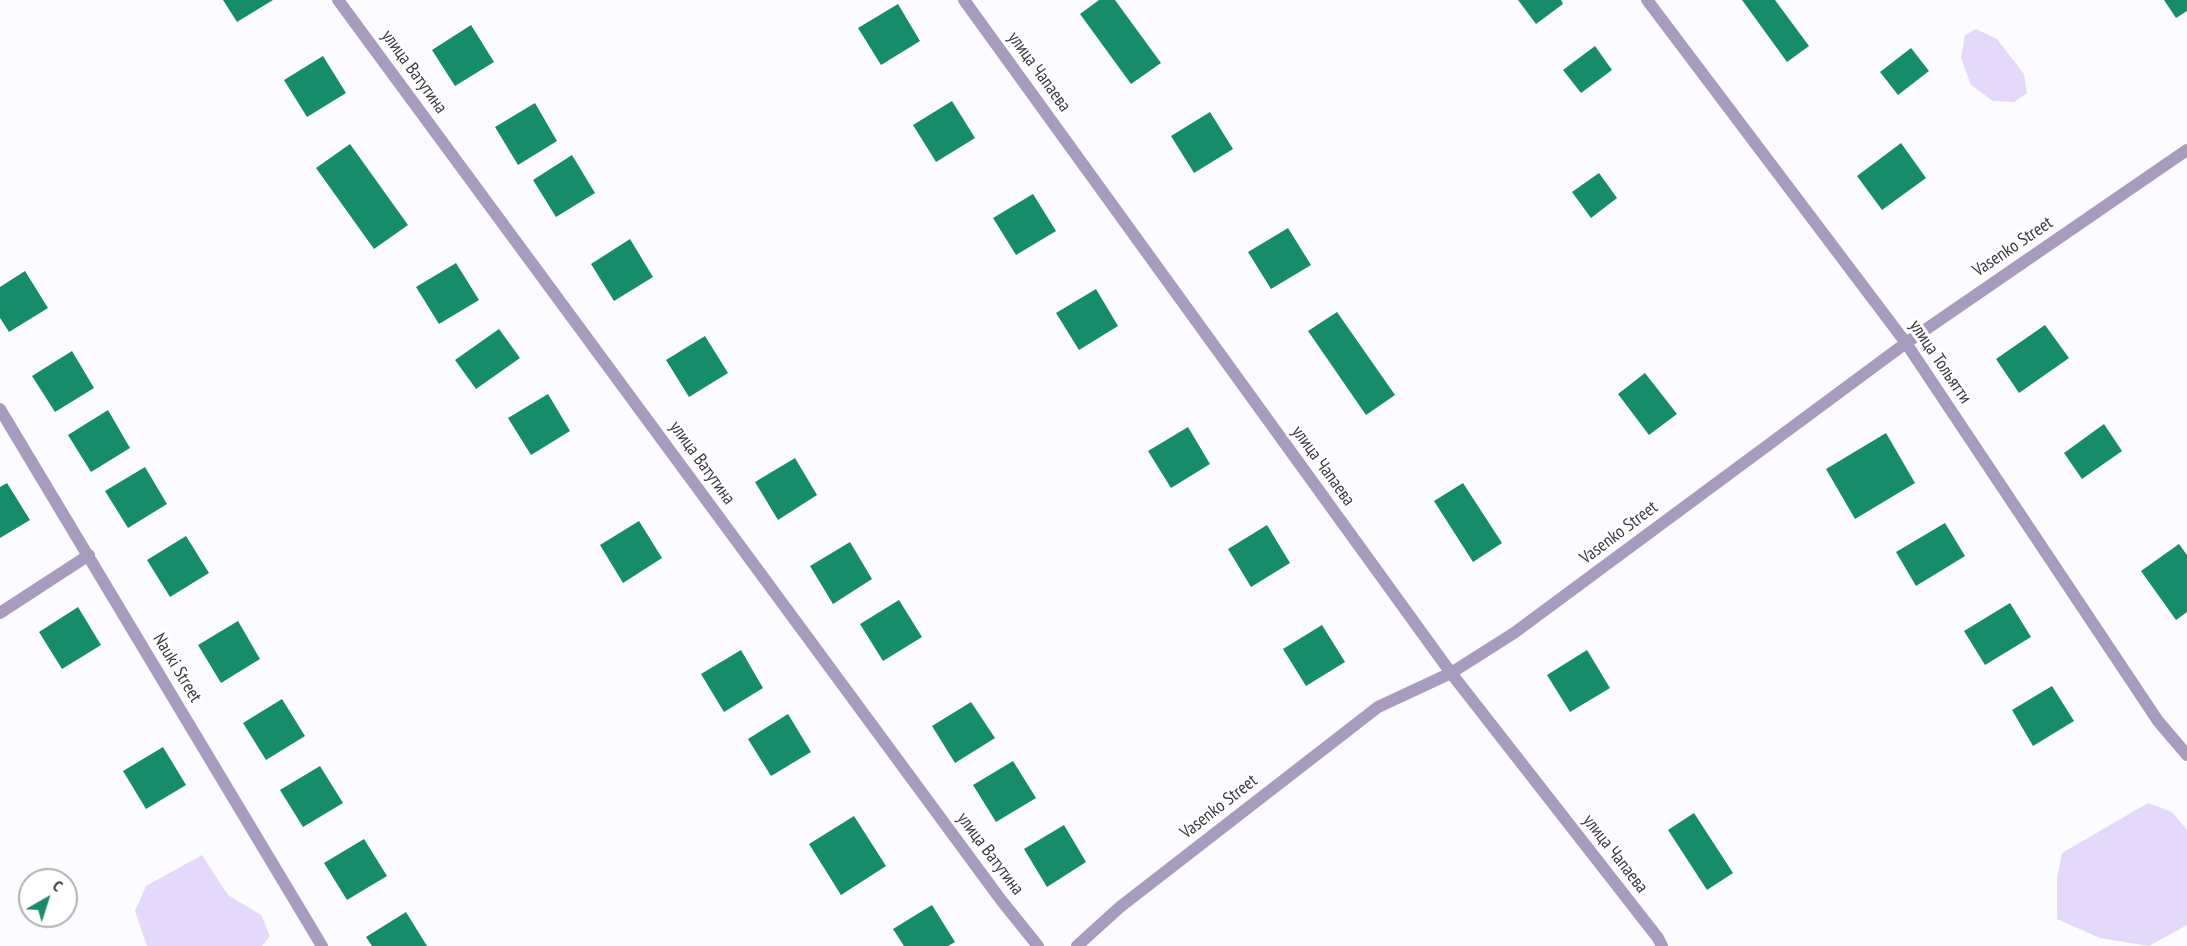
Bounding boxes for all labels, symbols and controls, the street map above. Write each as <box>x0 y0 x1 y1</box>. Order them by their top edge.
street label: улица Ватутина <box>377 26 451 118</box>
street label: улица Чапаева <box>1003 28 1075 116</box>
street label: Vasenko Street <box>1969 212 2057 282</box>
street label: улица Тольятти <box>1904 316 1976 408</box>
street label: улица Ватутина <box>665 417 739 509</box>
street label: улица Чапаева <box>1287 422 1359 510</box>
street label: Vasenko Street <box>1576 497 1662 569</box>
street label: Nauki Street <box>148 630 206 706</box>
street label: Vasenko Street <box>1176 770 1262 844</box>
street label: улица Ватутина <box>952 808 1028 900</box>
street label: улица Чапаева <box>1578 811 1652 897</box>
north arrow <box>18 868 78 928</box>
text: С <box>49 875 67 896</box>

